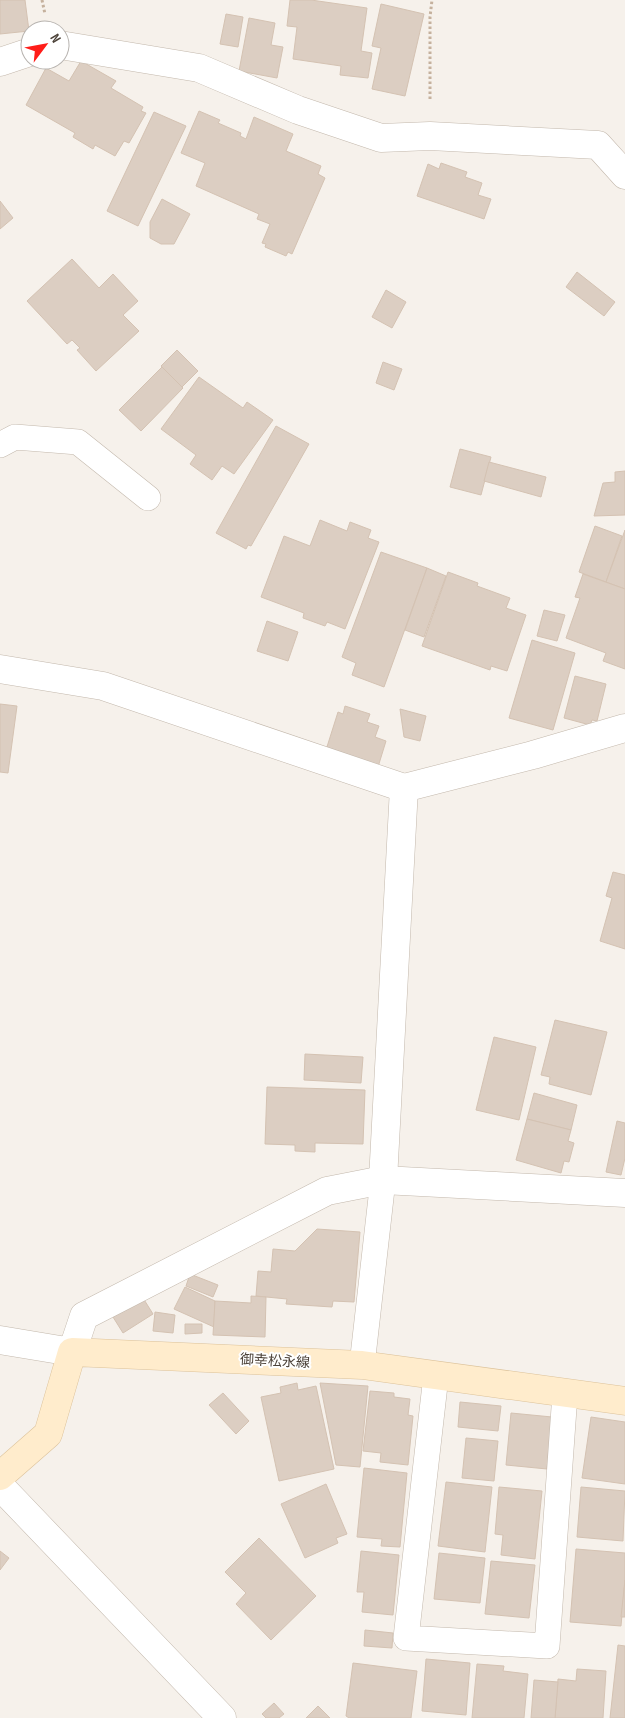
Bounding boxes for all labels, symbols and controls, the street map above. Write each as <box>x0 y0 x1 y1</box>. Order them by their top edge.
north arrow <box>20 20 70 70</box>
text: N <box>46 31 65 46</box>
street label: 御幸松永線 <box>240 1351 310 1371</box>

